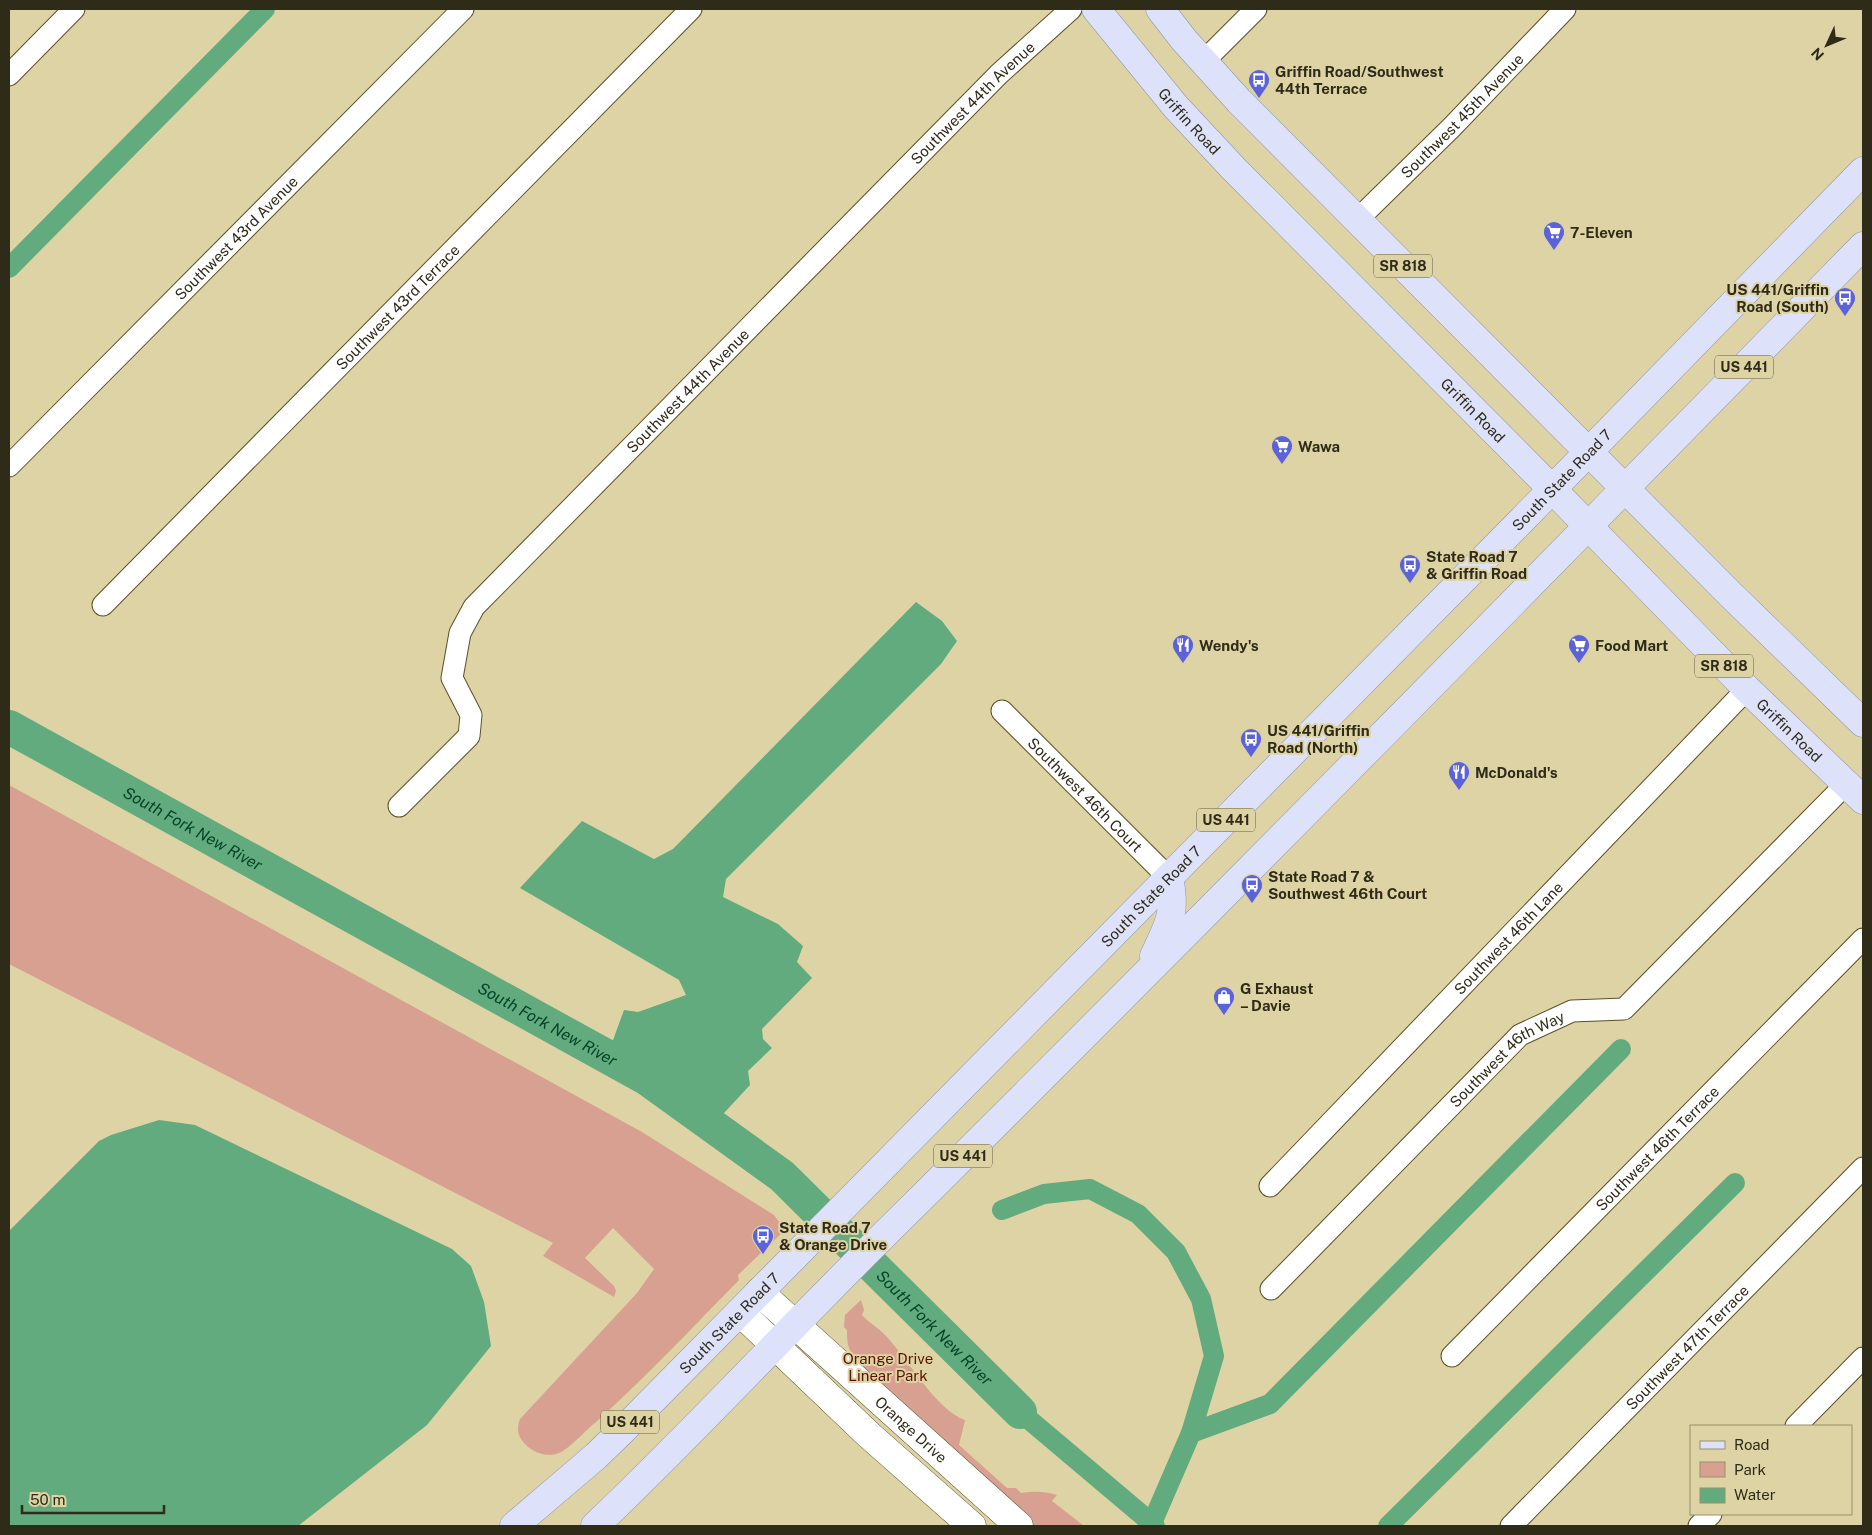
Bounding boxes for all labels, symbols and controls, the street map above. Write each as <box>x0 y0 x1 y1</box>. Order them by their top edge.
north arrow <box>1802 20 1852 70</box>
street label: Southwest 44th Avenue <box>907 38 1038 167</box>
text: N <box>1808 45 1827 64</box>
street label: Southwest 45th Avenue <box>1397 50 1526 181</box>
place label: Griffin Road/Southwest 44th Terrace <box>1275 63 1444 97</box>
bus stop icon: Griffin Road/Southwest 44th Terrace <box>1247 68 1271 99</box>
street label: Griffin Road <box>1155 84 1224 158</box>
street label: Southwest 43rd Avenue <box>171 172 301 303</box>
supermarket icon: 7-Eleven <box>1542 220 1566 251</box>
place label: 7-Eleven <box>1570 224 1633 241</box>
street label: Southwest 43rd Terrace <box>332 241 462 373</box>
road number: SR 818 <box>1374 255 1432 278</box>
place label: US 441/Griffin Road (South) <box>1726 281 1829 315</box>
bus stop icon: US 441/Griffin Road (South) <box>1833 286 1857 317</box>
street label: Southwest 44th Avenue <box>623 325 752 456</box>
road number: US 441 <box>1715 356 1773 378</box>
street label: Griffin Road <box>1438 374 1509 446</box>
street label: South State Road 7 <box>1508 425 1615 534</box>
supermarket icon: Wawa <box>1270 434 1294 465</box>
place label: Wawa <box>1298 438 1340 455</box>
place label: State Road 7 & Griffin Road <box>1426 548 1527 582</box>
bus stop icon: State Road 7 & Griffin Road <box>1398 553 1422 584</box>
restaurant icon: Wendy's <box>1171 633 1195 664</box>
supermarket icon: Food Mart <box>1567 633 1591 664</box>
place label: Wendy's <box>1199 637 1259 654</box>
place label: Food Mart <box>1595 637 1668 654</box>
road number: SR 818 <box>1695 654 1753 678</box>
street label: Griffin Road <box>1754 695 1826 765</box>
place label: US 441/Griffin Road (North) <box>1267 722 1370 756</box>
bus stop icon: US 441/Griffin Road (North) <box>1239 727 1263 758</box>
street label: Southwest 46th Court <box>1025 734 1146 855</box>
restaurant icon: McDonald's <box>1447 760 1471 791</box>
place label: McDonald's <box>1475 764 1558 781</box>
water label: South Fork New River <box>120 782 267 875</box>
road number: US 441 <box>1197 808 1255 832</box>
street label: South State Road 7 <box>1097 842 1204 950</box>
place label: State Road 7 & Southwest 46th Court <box>1268 868 1427 902</box>
bus stop icon: State Road 7 & Southwest 46th Court <box>1240 873 1264 904</box>
street label: Southwest 46th Lane <box>1450 878 1566 998</box>
water label: South Fork New River <box>475 978 621 1070</box>
place label: G Exhaust – Davie <box>1240 980 1313 1014</box>
shop icon: G Exhaust – Davie <box>1212 985 1236 1016</box>
street label: Southwest 46th Way <box>1446 1007 1567 1110</box>
street label: Southwest 46th Terrace <box>1592 1082 1722 1214</box>
road number: US 441 <box>934 1144 992 1168</box>
place label: State Road 7 & Orange Drive <box>779 1219 887 1253</box>
bus stop icon: State Road 7 & Orange Drive <box>751 1224 775 1255</box>
water label: South Fork New River <box>873 1266 997 1390</box>
street label: South State Road 7 <box>675 1269 782 1377</box>
street label: Southwest 47th Terrace <box>1622 1281 1752 1413</box>
park label: Orange Drive Linear Park <box>843 1350 933 1384</box>
street label: Orange Drive <box>872 1393 951 1466</box>
road number: US 441 <box>601 1410 659 1434</box>
legend <box>1690 1425 1852 1515</box>
text: Road <box>1734 1436 1770 1453</box>
text: Park <box>1734 1461 1766 1478</box>
scale bar <box>22 1482 165 1514</box>
text: Water <box>1734 1486 1776 1503</box>
text: 50 m <box>30 1491 65 1508</box>

